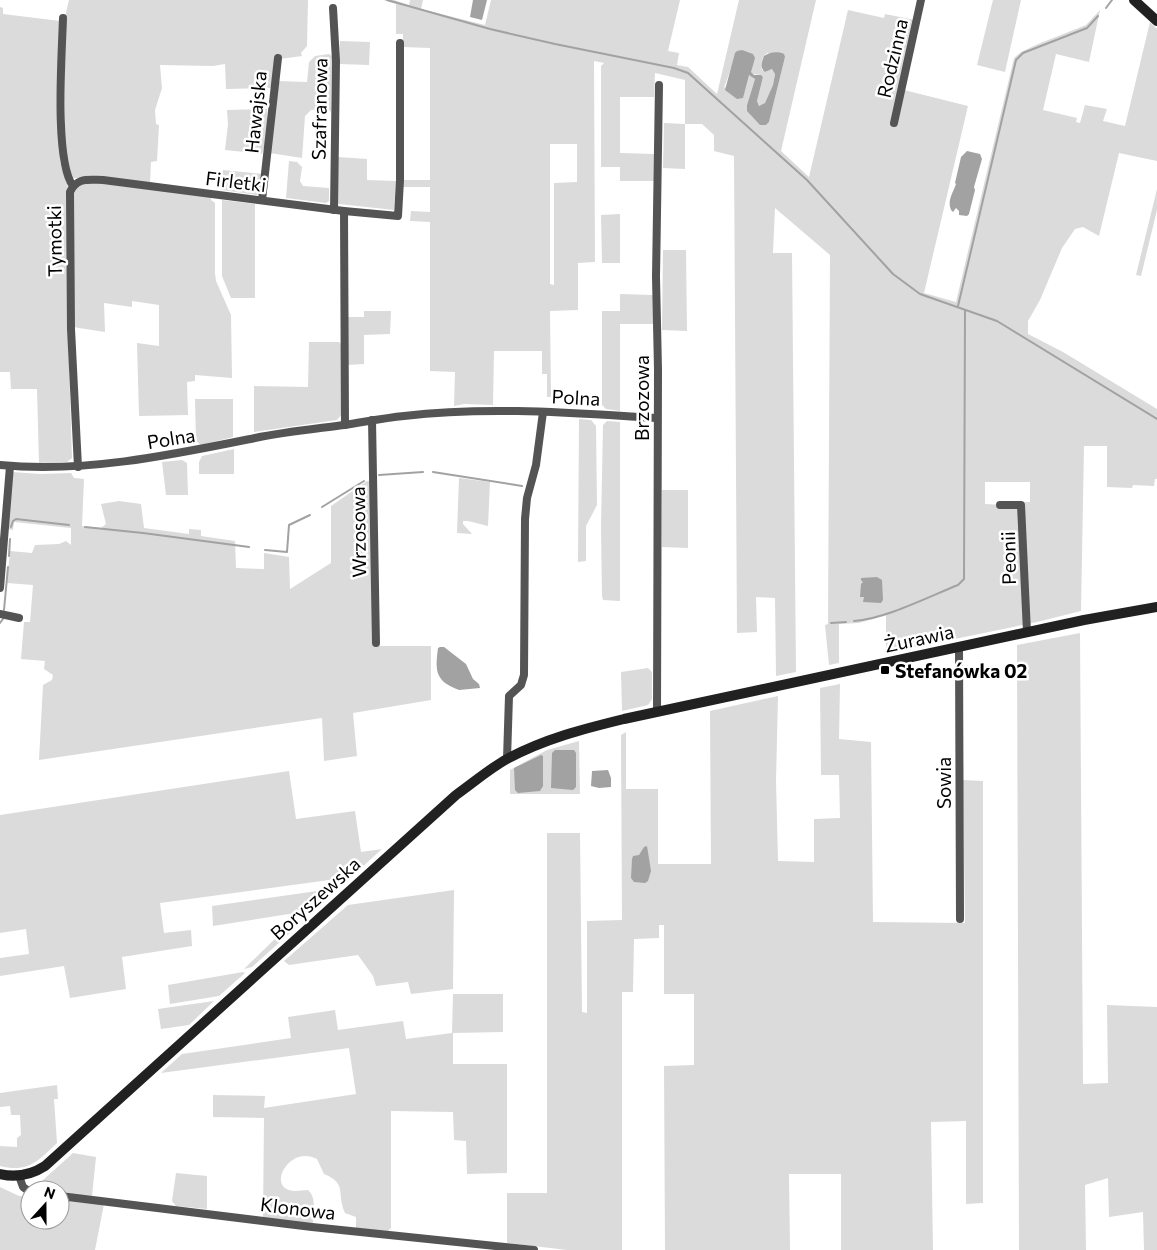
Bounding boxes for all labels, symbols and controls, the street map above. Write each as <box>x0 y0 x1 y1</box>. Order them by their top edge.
street label: Rodzinna <box>872 16 912 100</box>
street label: Szafranowa <box>307 58 331 160</box>
street label: Hawajska <box>239 70 271 154</box>
street label: Firletki <box>204 166 268 196</box>
street label: Tymotki <box>42 205 66 277</box>
street label: Brzozowa <box>630 355 653 441</box>
street label: Polna <box>551 384 601 410</box>
street label: Polna <box>145 423 197 453</box>
street label: Wrzosowa <box>346 486 370 578</box>
street label: Peonii <box>996 531 1020 585</box>
street label: Żurawia <box>882 619 956 657</box>
place label: Stefanówka 02 <box>895 659 1027 682</box>
marker: Stefanówka 02 <box>879 664 891 676</box>
street label: Sowia <box>932 757 955 809</box>
street label: Boryszewska <box>265 852 365 944</box>
north arrow <box>20 1180 70 1230</box>
text: N <box>42 1183 58 1202</box>
street label: Klonowa <box>259 1192 337 1224</box>

